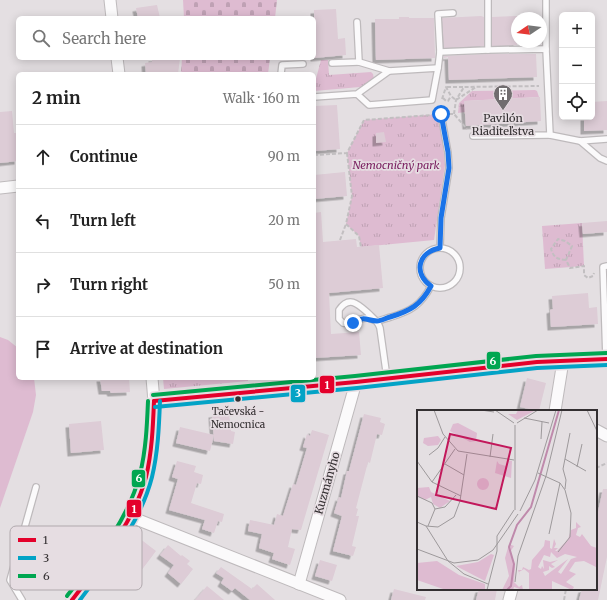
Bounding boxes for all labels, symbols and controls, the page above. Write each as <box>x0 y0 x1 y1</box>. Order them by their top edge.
north arrow <box>511 12 547 48</box>
map controls <box>559 12 595 120</box>
button: + <box>559 12 595 48</box>
search box <box>16 16 316 60</box>
icon: search <box>30 27 52 49</box>
text: Search here <box>62 29 146 48</box>
button: − <box>559 48 595 84</box>
building icon: Pavilón Riaditeľstva <box>492 83 514 111</box>
button: locate <box>559 84 595 120</box>
text: 2 min <box>32 87 80 109</box>
text: Walk · 160 m <box>223 90 300 107</box>
route start <box>432 105 450 123</box>
place label: Pavilón Riaditeľstva <box>472 111 534 138</box>
icon: ahead <box>32 146 54 168</box>
text: Continue <box>70 147 138 166</box>
text: 90 m <box>268 148 300 165</box>
park label: Nemocničný park <box>352 158 440 172</box>
icon: left <box>32 210 54 232</box>
text: Turn left <box>70 211 136 230</box>
text: 20 m <box>268 212 300 229</box>
icon: right <box>32 274 54 296</box>
text: Turn right <box>70 275 148 294</box>
text: 50 m <box>268 276 300 293</box>
route end <box>344 314 362 332</box>
icon: arrive <box>32 338 54 360</box>
text: Arrive at destination <box>70 339 223 358</box>
line badge: 6 <box>486 351 501 370</box>
text: 6 <box>490 354 497 368</box>
line badge: 1 <box>319 375 335 394</box>
text: 1 <box>324 378 330 392</box>
line badge: 3 <box>290 384 306 403</box>
text: 3 <box>295 386 301 400</box>
marker: Tačevská - Nemocnica <box>233 394 243 404</box>
place label: Tačevská - Nemocnica <box>211 405 266 431</box>
inset map <box>417 410 597 590</box>
street label: Kuzmányho <box>311 450 343 516</box>
line badge: 6 <box>131 469 146 488</box>
text: 6 <box>136 471 143 485</box>
line badge: 1 <box>126 499 142 518</box>
text: 1 <box>131 502 137 516</box>
legend <box>10 526 142 590</box>
text: 1 <box>43 533 48 547</box>
text: 3 <box>43 551 49 565</box>
text: 6 <box>43 569 50 583</box>

